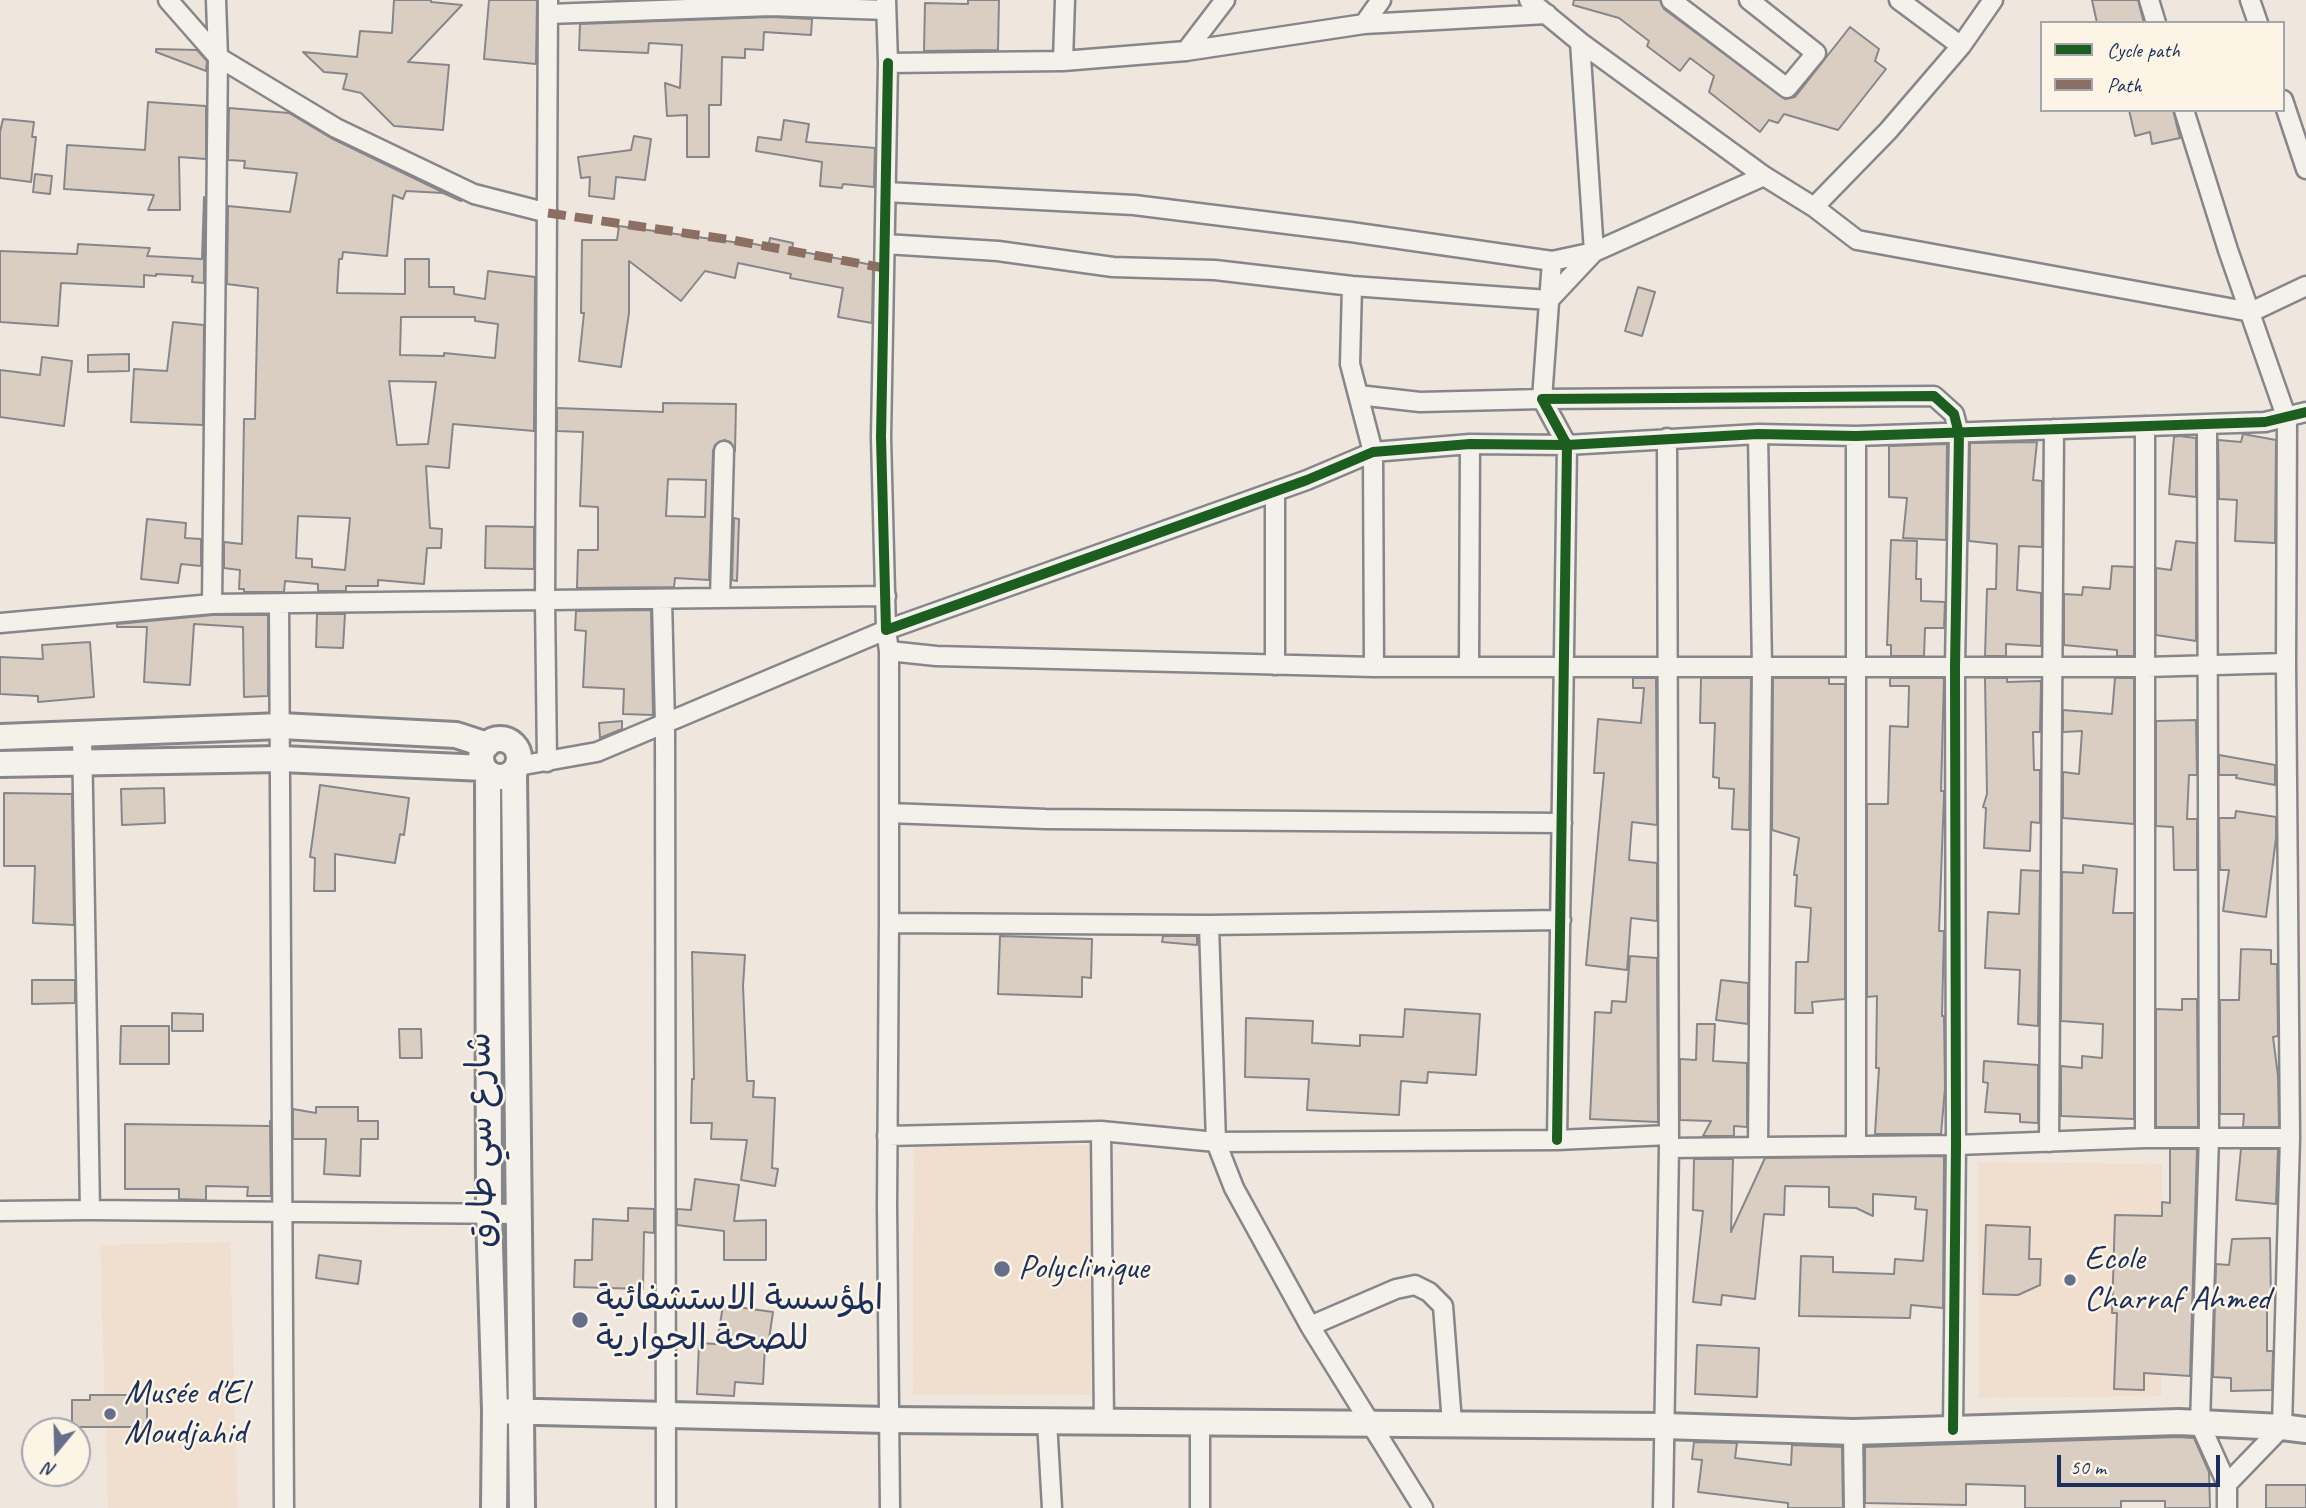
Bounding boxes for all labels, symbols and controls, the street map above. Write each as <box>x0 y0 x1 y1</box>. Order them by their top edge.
legend <box>2040 21 2285 112</box>
text: Cycle path <box>2107 37 2180 63</box>
text: Path <box>2107 72 2142 98</box>
street label: شارع سي طارق <box>459 1032 505 1248</box>
place label: Ecole Charraf Ahmed <box>2084 1239 2270 1321</box>
place label: Polyclinique <box>1018 1248 1149 1290</box>
marker: Polyclinique <box>992 1259 1012 1279</box>
marker: Ecole Charraf Ahmed <box>2062 1272 2078 1288</box>
place label: المؤسسة الاستشفائية للصحة الجوارية <box>596 1279 883 1361</box>
marker: المؤسسة الاستشفائية للصحة الجوارية <box>570 1310 590 1330</box>
place label: Musée d'El Moudjahid <box>124 1373 247 1455</box>
marker: Musée d'El Moudjahid <box>102 1406 118 1422</box>
north arrow <box>21 1417 91 1487</box>
scale bar <box>2061 1442 2224 1486</box>
text: 50 m <box>2070 1454 2106 1480</box>
text: N <box>40 1457 59 1483</box>

